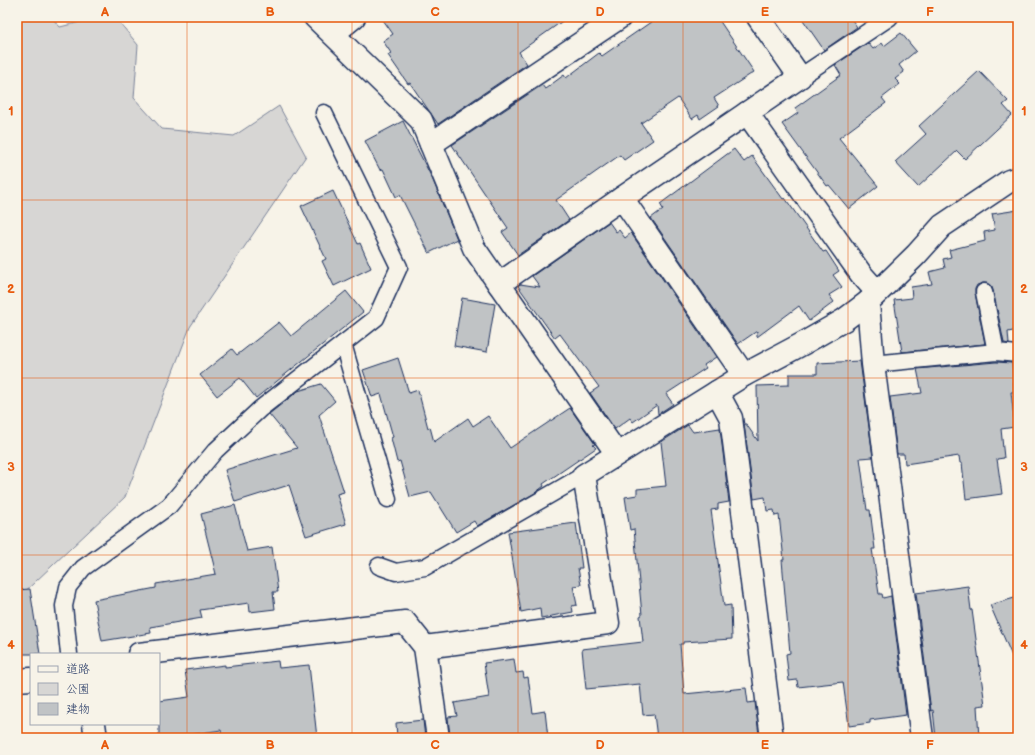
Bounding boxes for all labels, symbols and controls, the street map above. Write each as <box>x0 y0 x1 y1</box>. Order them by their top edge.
text: A <box>100 4 109 20</box>
text: B <box>265 4 275 20</box>
text: C <box>430 4 440 20</box>
text: D <box>595 4 605 20</box>
text: E <box>761 4 770 20</box>
text: F <box>926 4 934 20</box>
text: 1 <box>8 103 14 119</box>
text: 1 <box>1021 103 1027 119</box>
text: 2 <box>7 281 15 297</box>
text: 2 <box>1020 281 1028 297</box>
text: 3 <box>7 459 15 475</box>
text: 3 <box>1020 459 1028 475</box>
text: 4 <box>7 637 15 653</box>
text: 4 <box>1020 637 1028 653</box>
legend <box>30 653 160 725</box>
text: 道路 <box>66 662 90 677</box>
text: 公園 <box>66 682 90 697</box>
text: 建物 <box>66 702 90 717</box>
text: A <box>100 737 109 753</box>
text: B <box>265 737 275 753</box>
text: C <box>430 737 440 753</box>
text: D <box>595 737 605 753</box>
text: E <box>761 737 770 753</box>
text: F <box>926 737 934 753</box>

